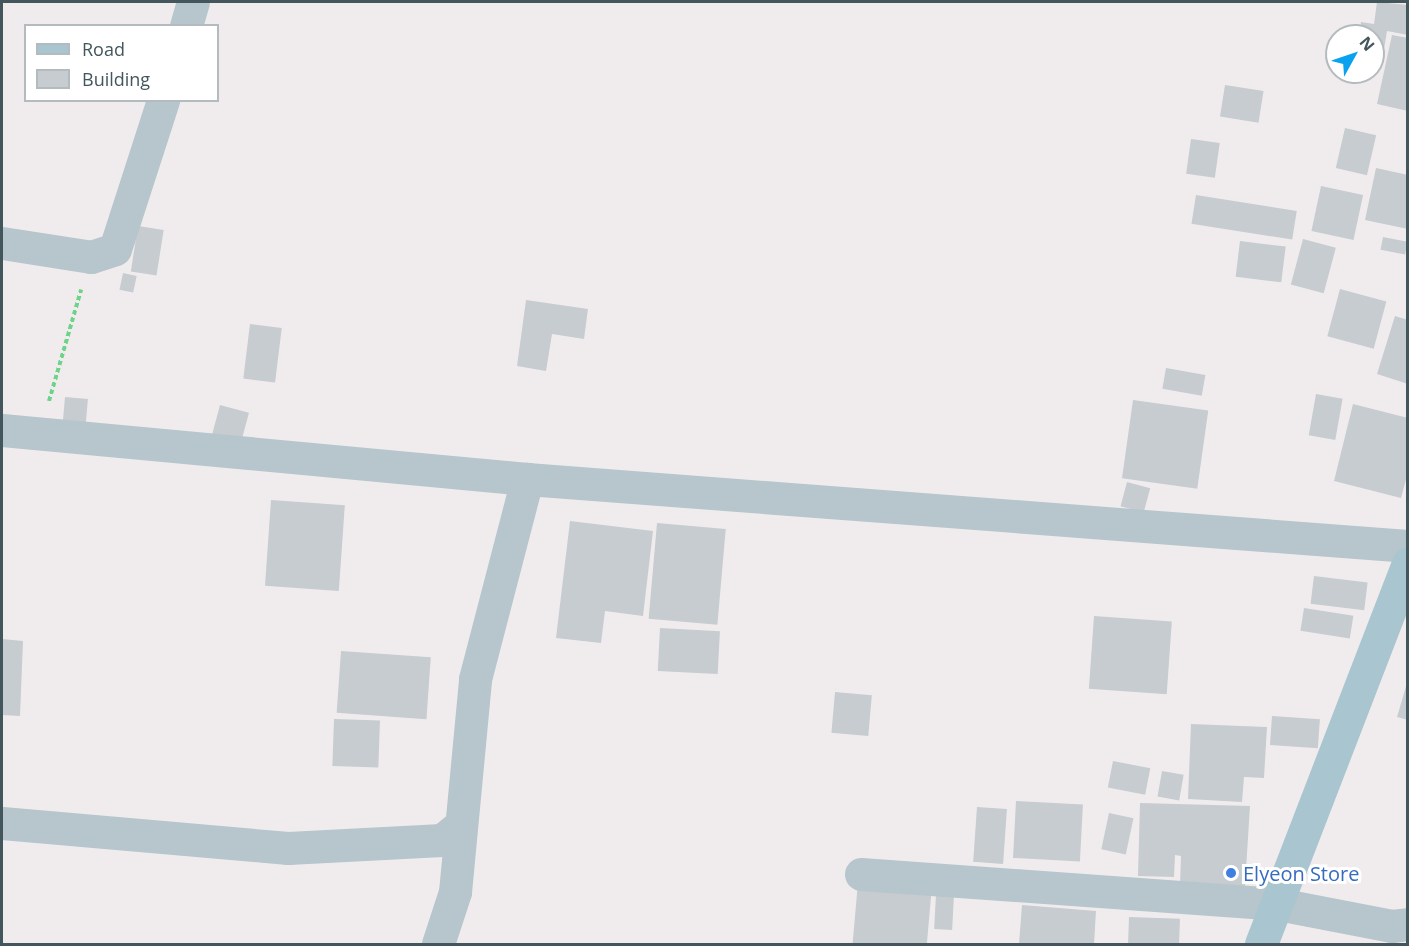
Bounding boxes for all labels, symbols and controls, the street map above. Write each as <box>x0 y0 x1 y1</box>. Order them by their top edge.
legend <box>24 24 219 102</box>
north arrow <box>1325 24 1385 84</box>
text: N <box>1355 32 1380 56</box>
text: Road <box>82 37 125 61</box>
text: Building <box>82 67 150 91</box>
place label: Elyeon Store <box>1243 861 1359 885</box>
marker: Elyeon Store <box>1224 866 1238 880</box>

